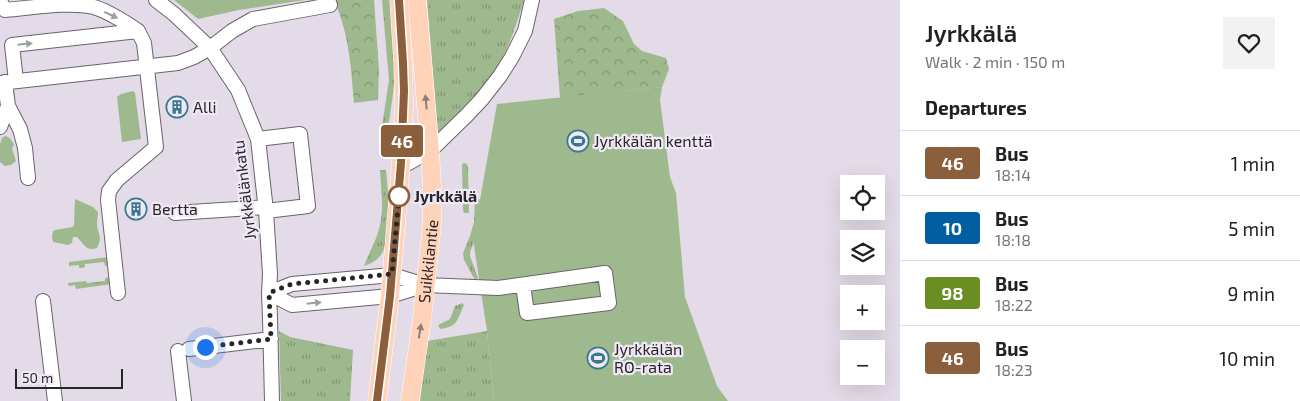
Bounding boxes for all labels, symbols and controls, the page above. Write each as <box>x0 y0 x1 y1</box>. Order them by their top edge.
one-way arrow <box>104 11 118 19</box>
button: heart <box>1223 17 1275 69</box>
text: Jyrkkälä <box>925 18 1017 47</box>
one-way arrow <box>17 40 33 48</box>
text: Walk · 2 min · 150 m <box>925 52 1065 71</box>
one-way arrow <box>421 94 429 110</box>
building icon: Alli <box>165 95 189 119</box>
text: Departures <box>925 96 1027 119</box>
place label: Alli <box>193 97 216 116</box>
line badge: 46 <box>380 125 424 157</box>
sports icon: Jyrkkälän kenttä <box>566 129 590 153</box>
text: 46 <box>391 130 413 152</box>
place label: Jyrkkälän kenttä <box>594 131 713 150</box>
street label: Jyrkkälänkatu <box>228 139 259 241</box>
text: Bus <box>995 142 1029 165</box>
text: 46 <box>941 152 964 174</box>
text: 1 min <box>1231 152 1275 175</box>
text: 18:14 <box>995 165 1031 184</box>
map controls <box>840 175 885 385</box>
button: locate <box>840 175 885 220</box>
marker: Jyrkkälä <box>388 185 410 207</box>
place label: Jyrkkälä <box>414 186 477 206</box>
building icon: Bertta <box>124 197 148 221</box>
place label: Bertta <box>152 199 198 218</box>
text: Bus <box>995 207 1029 230</box>
text: 10 <box>943 217 962 239</box>
text: 5 min <box>1228 217 1275 240</box>
street label: Suikkilantie <box>414 218 441 304</box>
button: layers <box>840 230 885 275</box>
text: 18:18 <box>995 230 1031 249</box>
text: Bus <box>995 272 1029 295</box>
text: 98 <box>942 282 963 304</box>
text: 9 min <box>1227 282 1275 305</box>
button: + <box>840 285 885 330</box>
text: 18:22 <box>995 295 1033 314</box>
one-way arrow <box>306 299 322 307</box>
one-way arrow <box>416 323 424 339</box>
your location <box>193 335 218 360</box>
text: Bus <box>995 337 1029 360</box>
place label: Jyrkkälän RO-rata <box>614 339 682 376</box>
button: − <box>840 340 885 385</box>
sports icon: Jyrkkälän RO-rata <box>586 346 610 370</box>
text: 46 <box>941 347 964 369</box>
text: 10 min <box>1219 347 1275 370</box>
text: 18:23 <box>995 360 1033 379</box>
scale bar <box>15 366 122 389</box>
text: 50 m <box>22 369 53 386</box>

